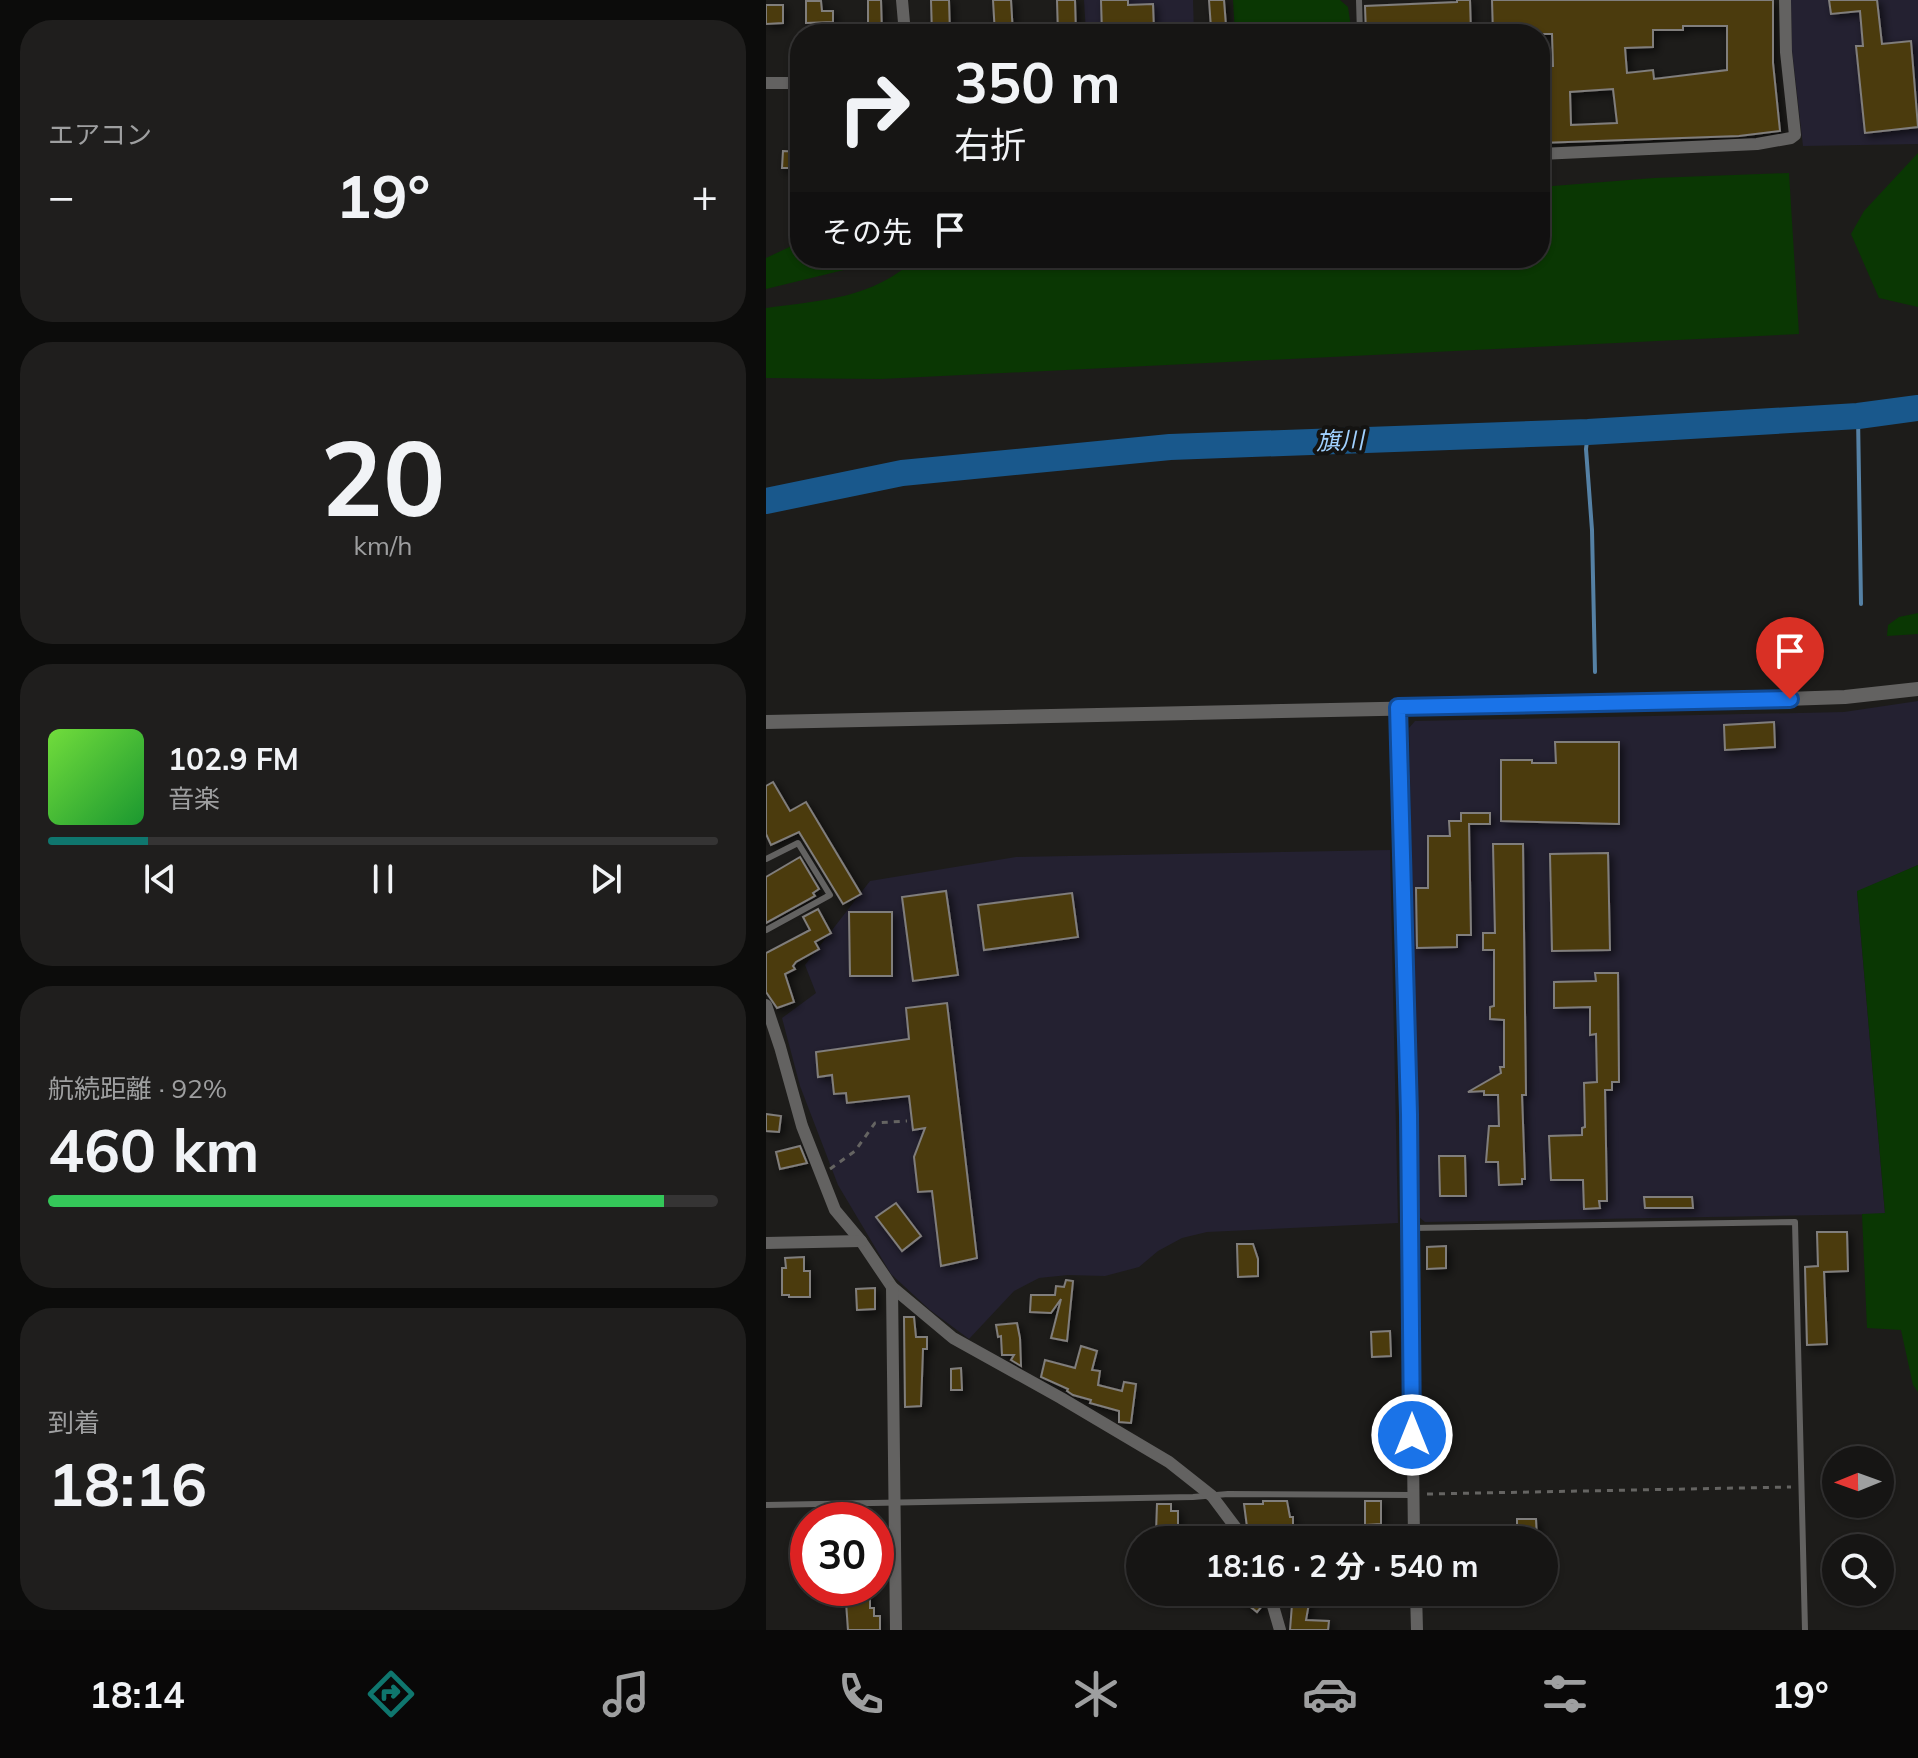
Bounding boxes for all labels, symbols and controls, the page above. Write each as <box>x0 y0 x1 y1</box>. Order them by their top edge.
text: 350 m <box>954 47 1121 117</box>
icon: right <box>822 56 926 160</box>
text: エアコン <box>48 118 152 151</box>
text: 右折 <box>954 122 1026 167</box>
text: 19° <box>336 158 430 233</box>
text: − <box>48 168 74 223</box>
text: + <box>692 168 718 223</box>
icon: arrive <box>928 208 972 252</box>
text: その先 <box>822 213 912 251</box>
text: 20 <box>321 411 445 542</box>
water label: 旗川 <box>1315 424 1367 456</box>
text: km/h <box>354 529 412 562</box>
pin <box>1756 617 1824 699</box>
icon: arrive <box>1768 629 1812 673</box>
text: 102.9 FM <box>168 740 299 778</box>
text: 音楽 <box>168 782 220 815</box>
icon: previous <box>138 857 182 901</box>
icon: pause <box>361 857 405 901</box>
icon: next <box>584 857 628 901</box>
text: 航続距離 · 92% <box>48 1072 227 1105</box>
text: 460 km <box>48 1112 260 1187</box>
position arrow <box>1370 1393 1454 1477</box>
text: 到着 <box>48 1406 100 1439</box>
text: 18:16 <box>48 1446 207 1521</box>
north arrow <box>1822 1446 1894 1518</box>
map controls <box>1822 1446 1894 1606</box>
speed limit sign: 30 <box>790 1502 894 1606</box>
button: search <box>1822 1534 1894 1606</box>
text: 18:16 · 2 分 · 540 m <box>1206 1547 1478 1585</box>
icon: directions <box>363 1666 419 1722</box>
icon: music <box>598 1666 654 1722</box>
icon: phone <box>833 1666 889 1722</box>
icon: climate <box>1068 1666 1124 1722</box>
icon: car <box>1302 1666 1358 1722</box>
icon: filters <box>1537 1666 1593 1722</box>
text: 18:14 <box>89 1672 185 1717</box>
text: 19° <box>1772 1672 1829 1717</box>

